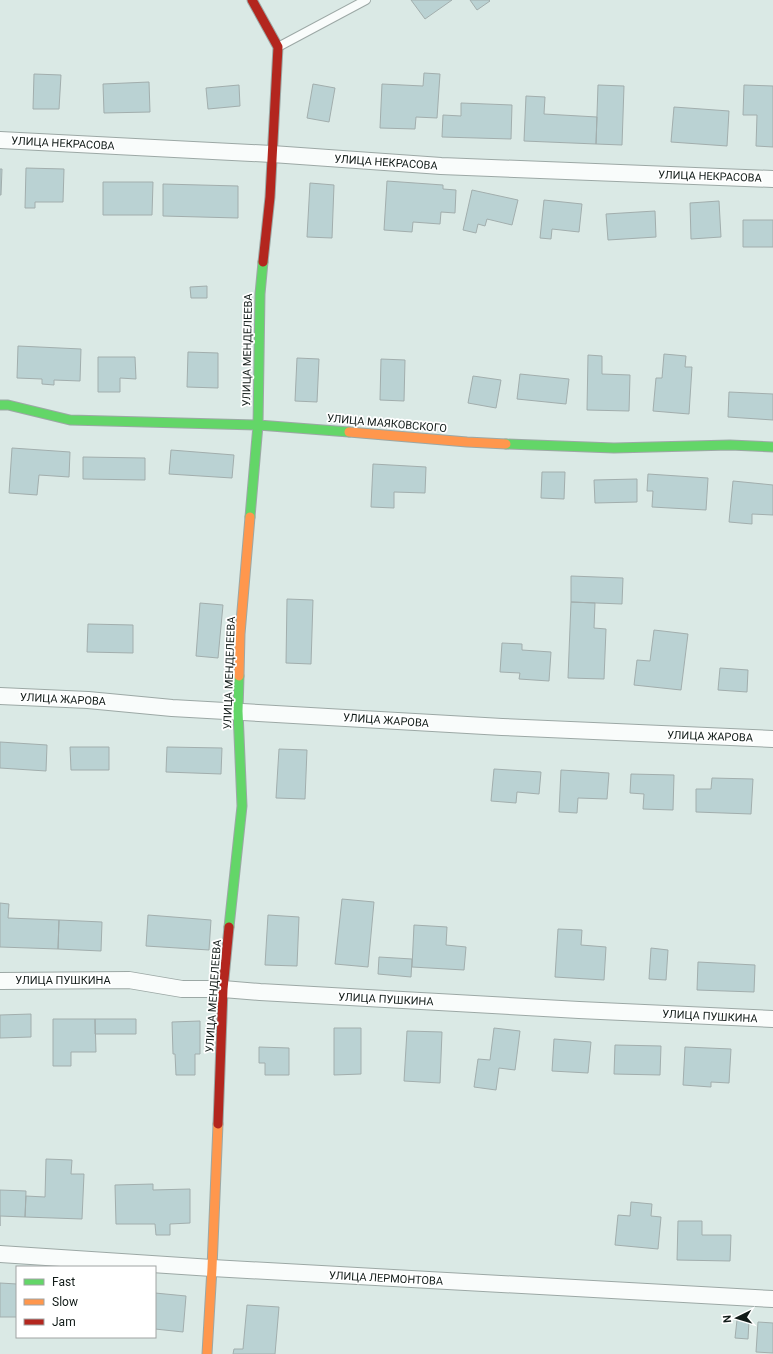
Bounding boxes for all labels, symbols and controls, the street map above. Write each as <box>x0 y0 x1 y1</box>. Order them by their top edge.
street label: УЛИЦА НЕКРАСОВА <box>11 134 116 153</box>
street label: УЛИЦА НЕКРАСОВА <box>334 152 439 173</box>
street label: УЛИЦА НЕКРАСОВА <box>658 168 763 185</box>
street label: УЛИЦА МЕНДЕЛЕЕВА <box>240 293 255 407</box>
street label: УЛИЦА МАЯКОВСКОГО <box>326 412 448 435</box>
street label: УЛИЦА МЕНДЕЛЕЕВА <box>221 616 238 730</box>
street label: УЛИЦА ЖАРОВА <box>20 691 107 708</box>
street label: УЛИЦА ЖАРОВА <box>343 711 430 730</box>
street label: УЛИЦА ЖАРОВА <box>667 729 754 745</box>
street label: УЛИЦА МЕНДЕЛЕЕВА <box>203 938 224 1053</box>
street label: УЛИЦА ПУШКИНА <box>15 974 112 987</box>
street label: УЛИЦА ПУШКИНА <box>338 991 435 1009</box>
street label: УЛИЦА ПУШКИНА <box>662 1008 759 1026</box>
legend <box>16 1266 156 1338</box>
street label: УЛИЦА ЛЕРМОНТОВА <box>329 1269 444 1288</box>
text: Fast <box>52 1275 75 1289</box>
text: Slow <box>52 1295 78 1309</box>
north arrow <box>717 1298 757 1338</box>
text: N <box>721 1314 734 1323</box>
text: Jam <box>52 1315 76 1329</box>

